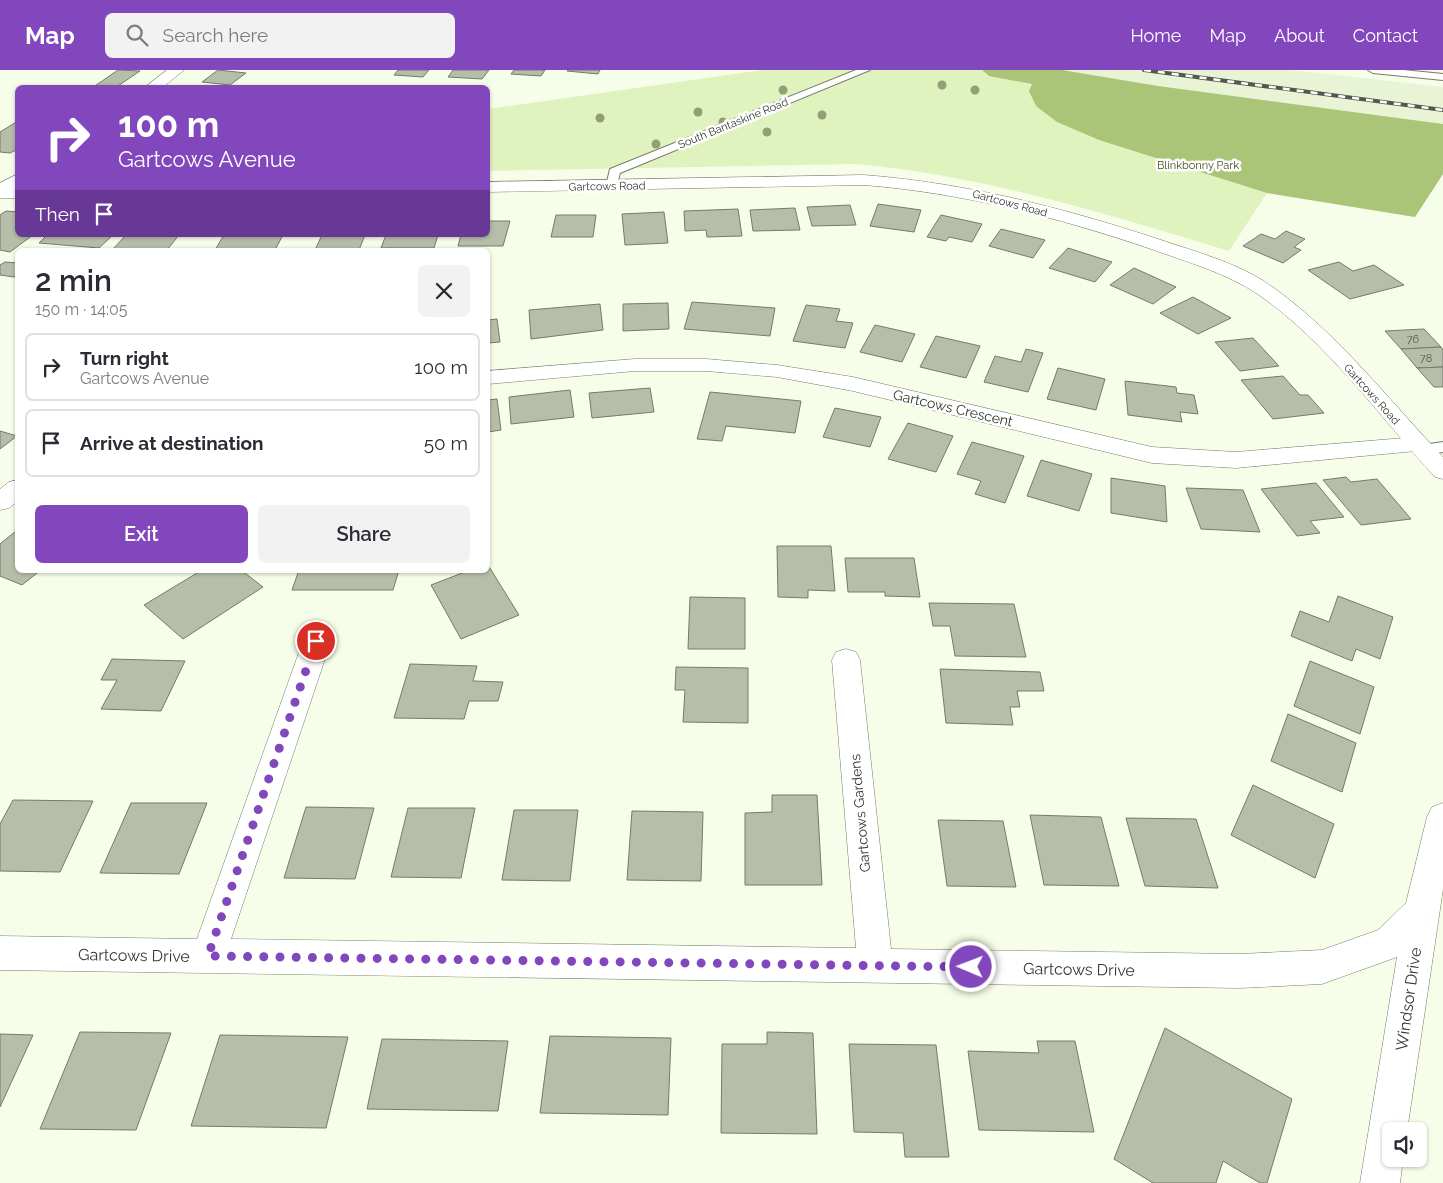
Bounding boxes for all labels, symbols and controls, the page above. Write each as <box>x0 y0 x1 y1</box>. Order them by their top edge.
search box <box>105 13 455 58</box>
text: Map <box>25 21 75 50</box>
icon: search <box>123 21 151 49</box>
text: Search here <box>163 24 268 46</box>
text: Home <box>1130 25 1181 46</box>
text: Map <box>1209 25 1246 46</box>
text: About <box>1274 25 1325 46</box>
text: Contact <box>1353 25 1418 46</box>
street label: South Bantaskine Road <box>676 95 790 152</box>
text: 100 m <box>118 104 219 145</box>
icon: right <box>35 105 100 170</box>
text: Gartcows Avenue <box>118 146 296 172</box>
park label: Blinkbonny Park <box>1157 159 1239 172</box>
street label: Gartcows Road <box>568 179 646 194</box>
street label: Gartcows Road <box>971 187 1049 220</box>
icon: arrive <box>90 200 118 228</box>
text: Then <box>35 203 80 225</box>
text: 2 min <box>35 263 112 298</box>
button: close <box>418 265 470 317</box>
text: 150 m · 14:05 <box>35 300 127 319</box>
house number: 76 <box>1407 333 1420 346</box>
text: Turn right <box>80 347 169 369</box>
house number: 78 <box>1420 352 1432 365</box>
icon: right <box>37 353 65 381</box>
text: 100 m <box>414 356 468 378</box>
street label: Gartcows Road <box>1341 361 1402 427</box>
text: Gartcows Avenue <box>80 369 209 388</box>
street label: Gartcows Crescent <box>892 386 1015 430</box>
icon: arrive <box>37 429 65 457</box>
text: Arrive at destination <box>80 432 264 454</box>
text: 50 m <box>424 432 468 454</box>
button: Exit <box>35 505 248 563</box>
button: Share <box>258 505 470 563</box>
pin <box>295 620 337 662</box>
icon: arrive <box>302 627 330 655</box>
street label: Gartcows Gardens <box>847 753 873 873</box>
position arrow <box>944 940 996 992</box>
street label: Gartcows Drive <box>78 945 190 966</box>
street label: Windsor Drive <box>1392 946 1425 1052</box>
street label: Gartcows Drive <box>1023 959 1135 980</box>
map controls <box>1382 1122 1427 1167</box>
button: sound <box>1382 1122 1427 1167</box>

